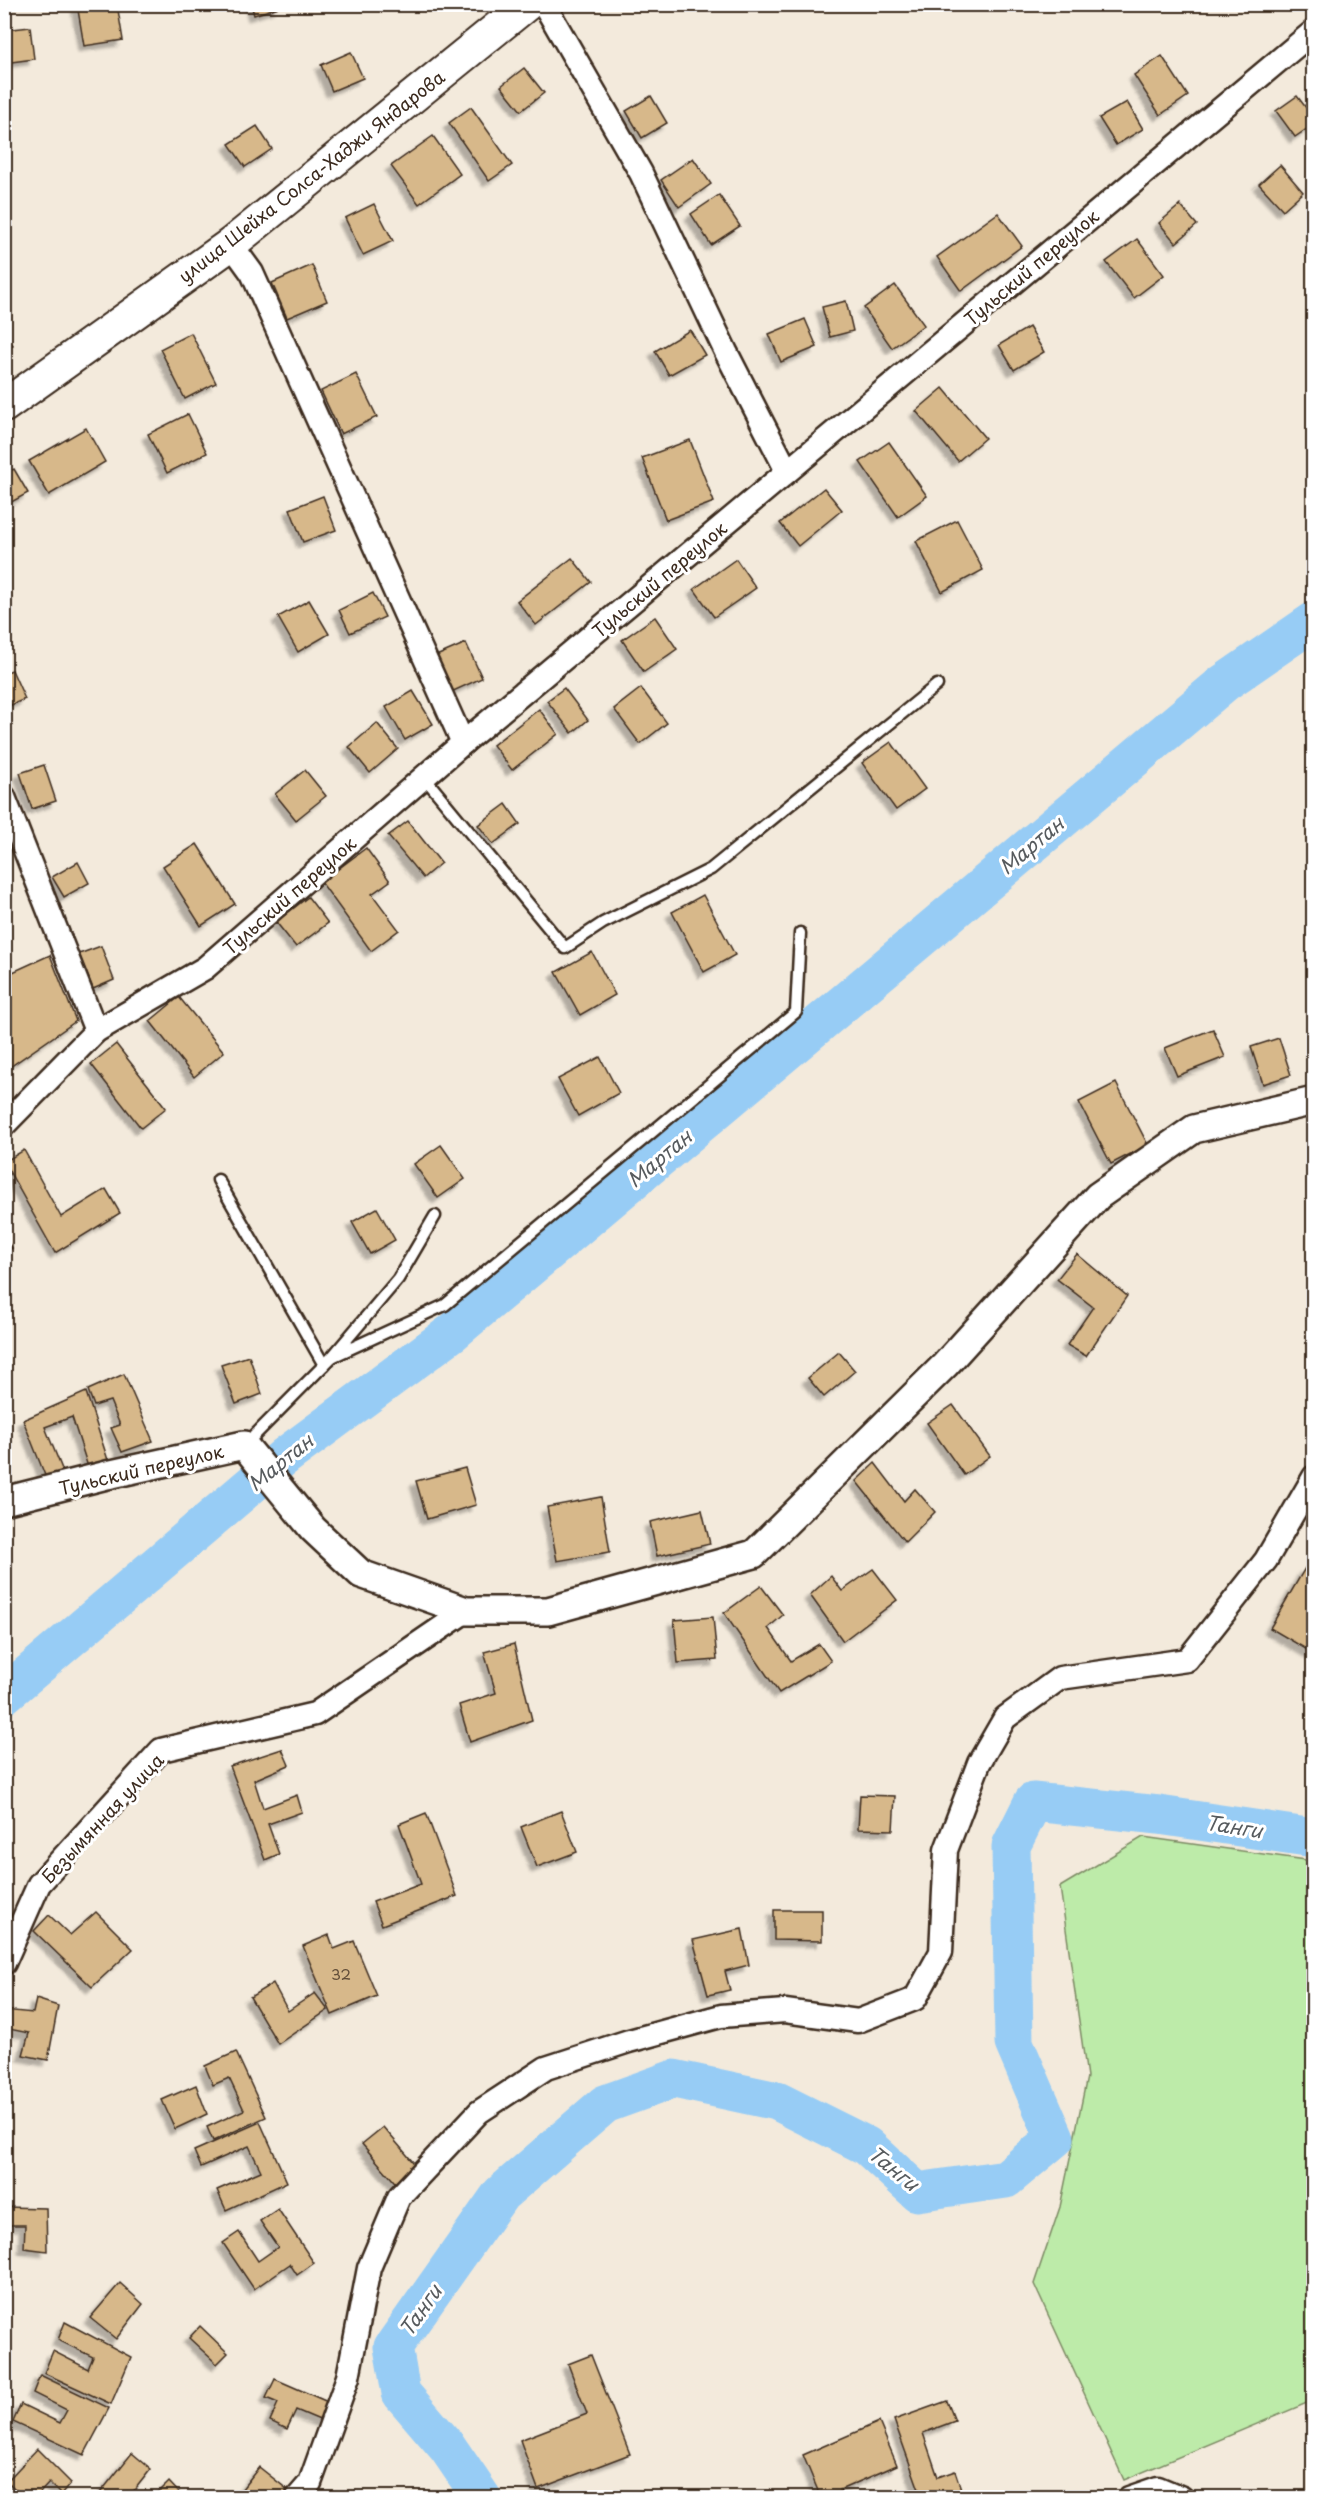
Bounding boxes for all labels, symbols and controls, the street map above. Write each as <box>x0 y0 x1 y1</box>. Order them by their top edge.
street label: улица Шейха Солса-Хаджи Яндарова <box>172 63 451 289</box>
street label: Тульский переулок <box>958 202 1104 331</box>
street label: Тульский переулок <box>586 514 732 643</box>
water label: Мартан <box>992 808 1071 881</box>
street label: Тульский переулок <box>217 829 362 960</box>
water label: Мартан <box>620 1121 699 1194</box>
water label: Мартан <box>241 1425 321 1498</box>
street label: Тульский переулок <box>56 1437 226 1501</box>
street label: Безымянная улица <box>34 1746 170 1889</box>
water label: Танги <box>1204 1807 1266 1845</box>
house number: 32 <box>331 1962 351 1985</box>
water label: Танги <box>862 2138 926 2198</box>
water label: Танги <box>391 2277 449 2342</box>

